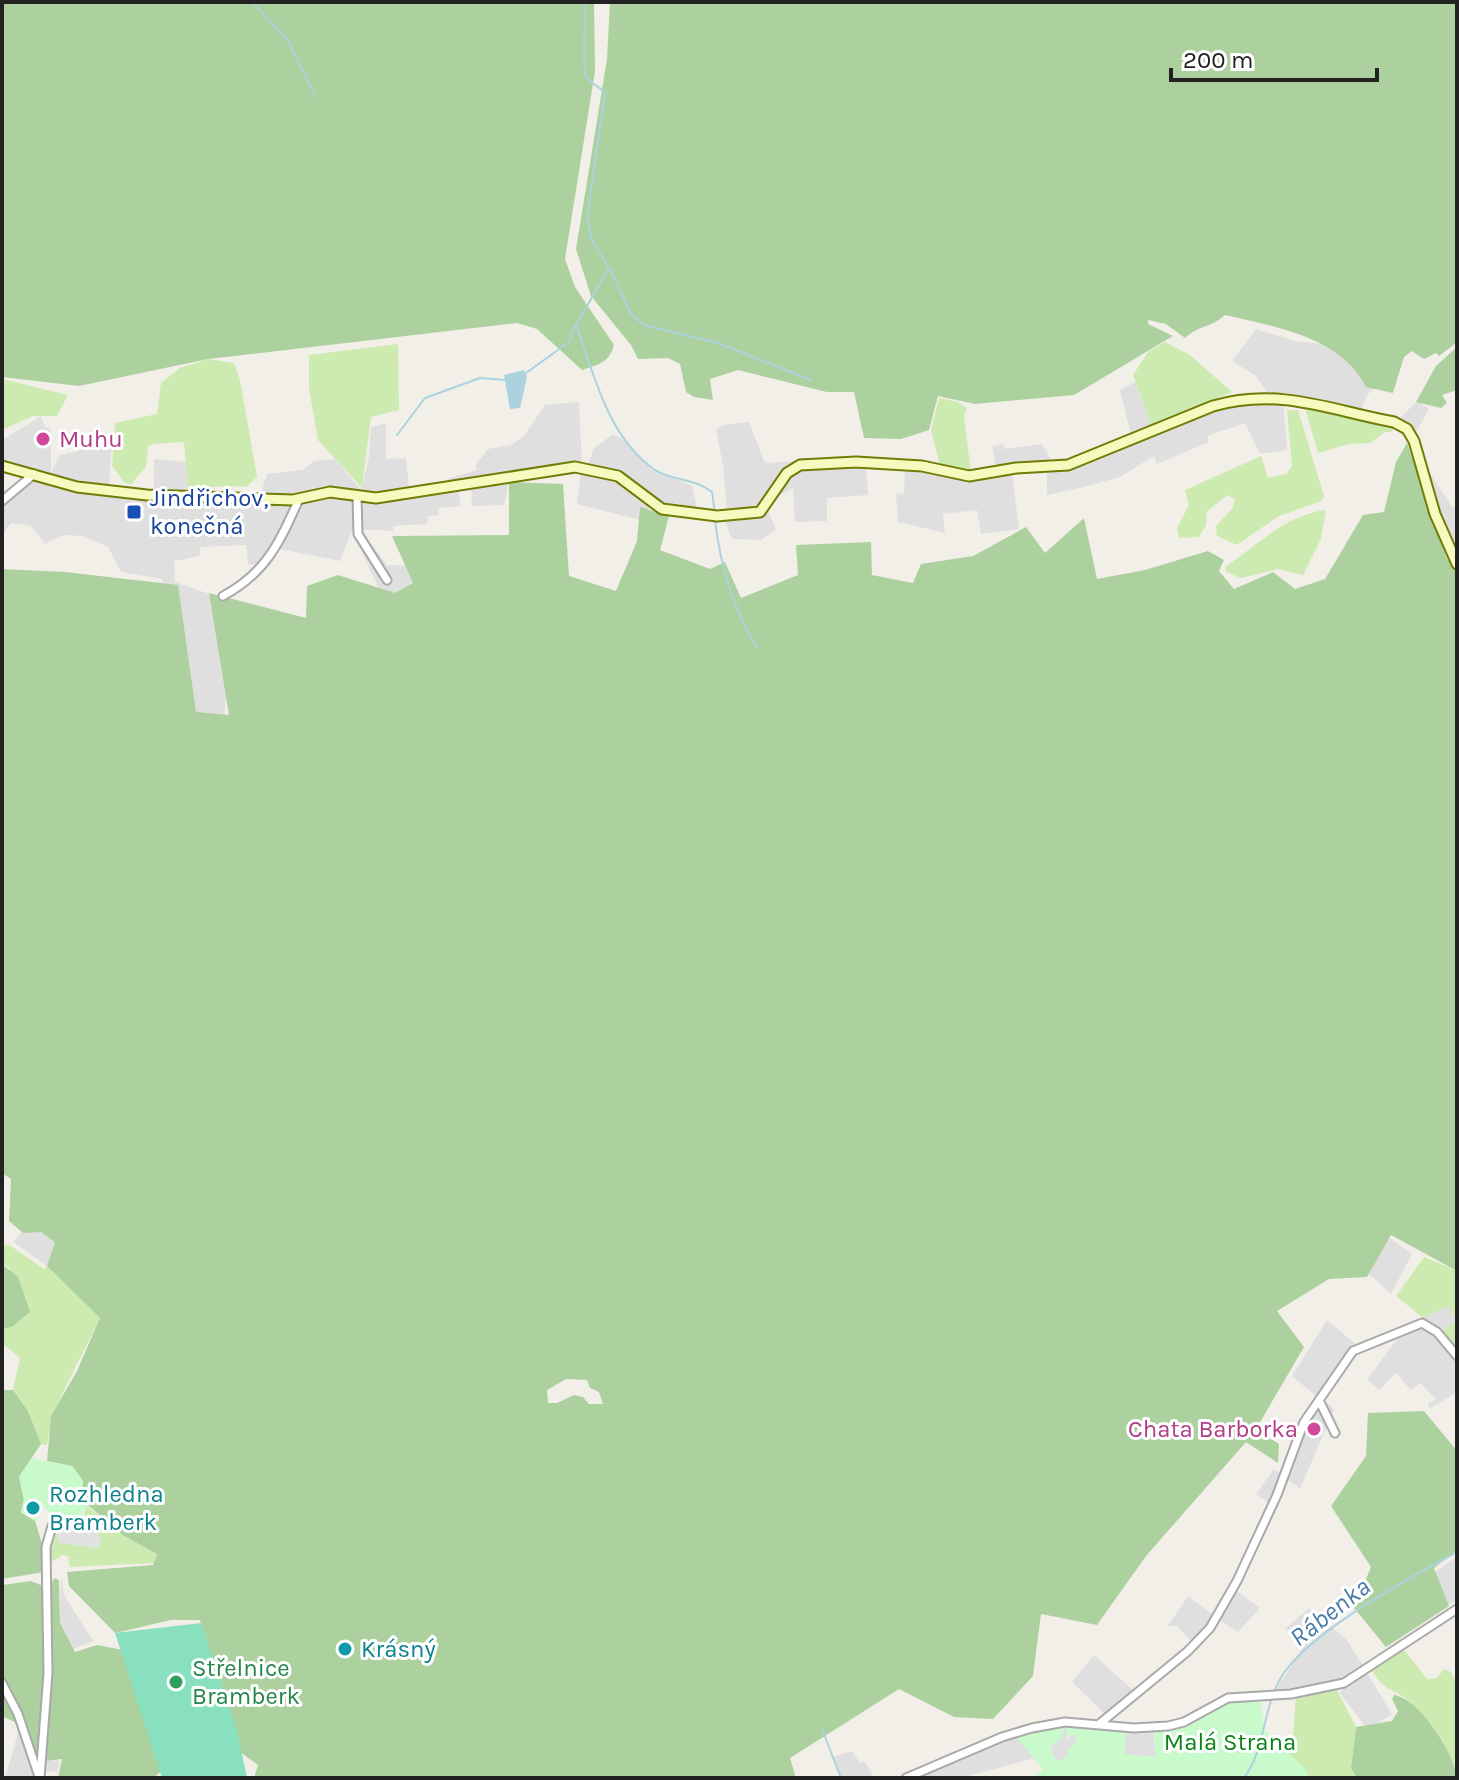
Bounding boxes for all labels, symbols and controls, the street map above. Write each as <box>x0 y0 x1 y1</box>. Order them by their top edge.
scale bar <box>1171 32 1377 82</box>
text: 200 m <box>1183 46 1254 74</box>
place label: Muhu <box>59 425 123 453</box>
marker: Muhu <box>34 430 52 448</box>
place label: Jindřichov, konečná <box>150 484 268 540</box>
marker: Jindřichov, konečná <box>125 503 143 521</box>
place label: Chata Barborka <box>1128 1415 1298 1443</box>
marker: Chata Barborka <box>1305 1420 1323 1438</box>
place label: Rozhledna Bramberk <box>49 1480 164 1536</box>
marker: Rozhledna Bramberk <box>24 1499 42 1517</box>
water label: Rábenka <box>1284 1571 1376 1653</box>
place label: Krásný <box>361 1635 436 1663</box>
marker: Krásný <box>336 1640 354 1658</box>
place label: Střelnice Bramberk <box>192 1654 300 1710</box>
marker: Střelnice Bramberk <box>167 1673 185 1691</box>
park label: Malá Strana <box>1164 1728 1296 1756</box>

